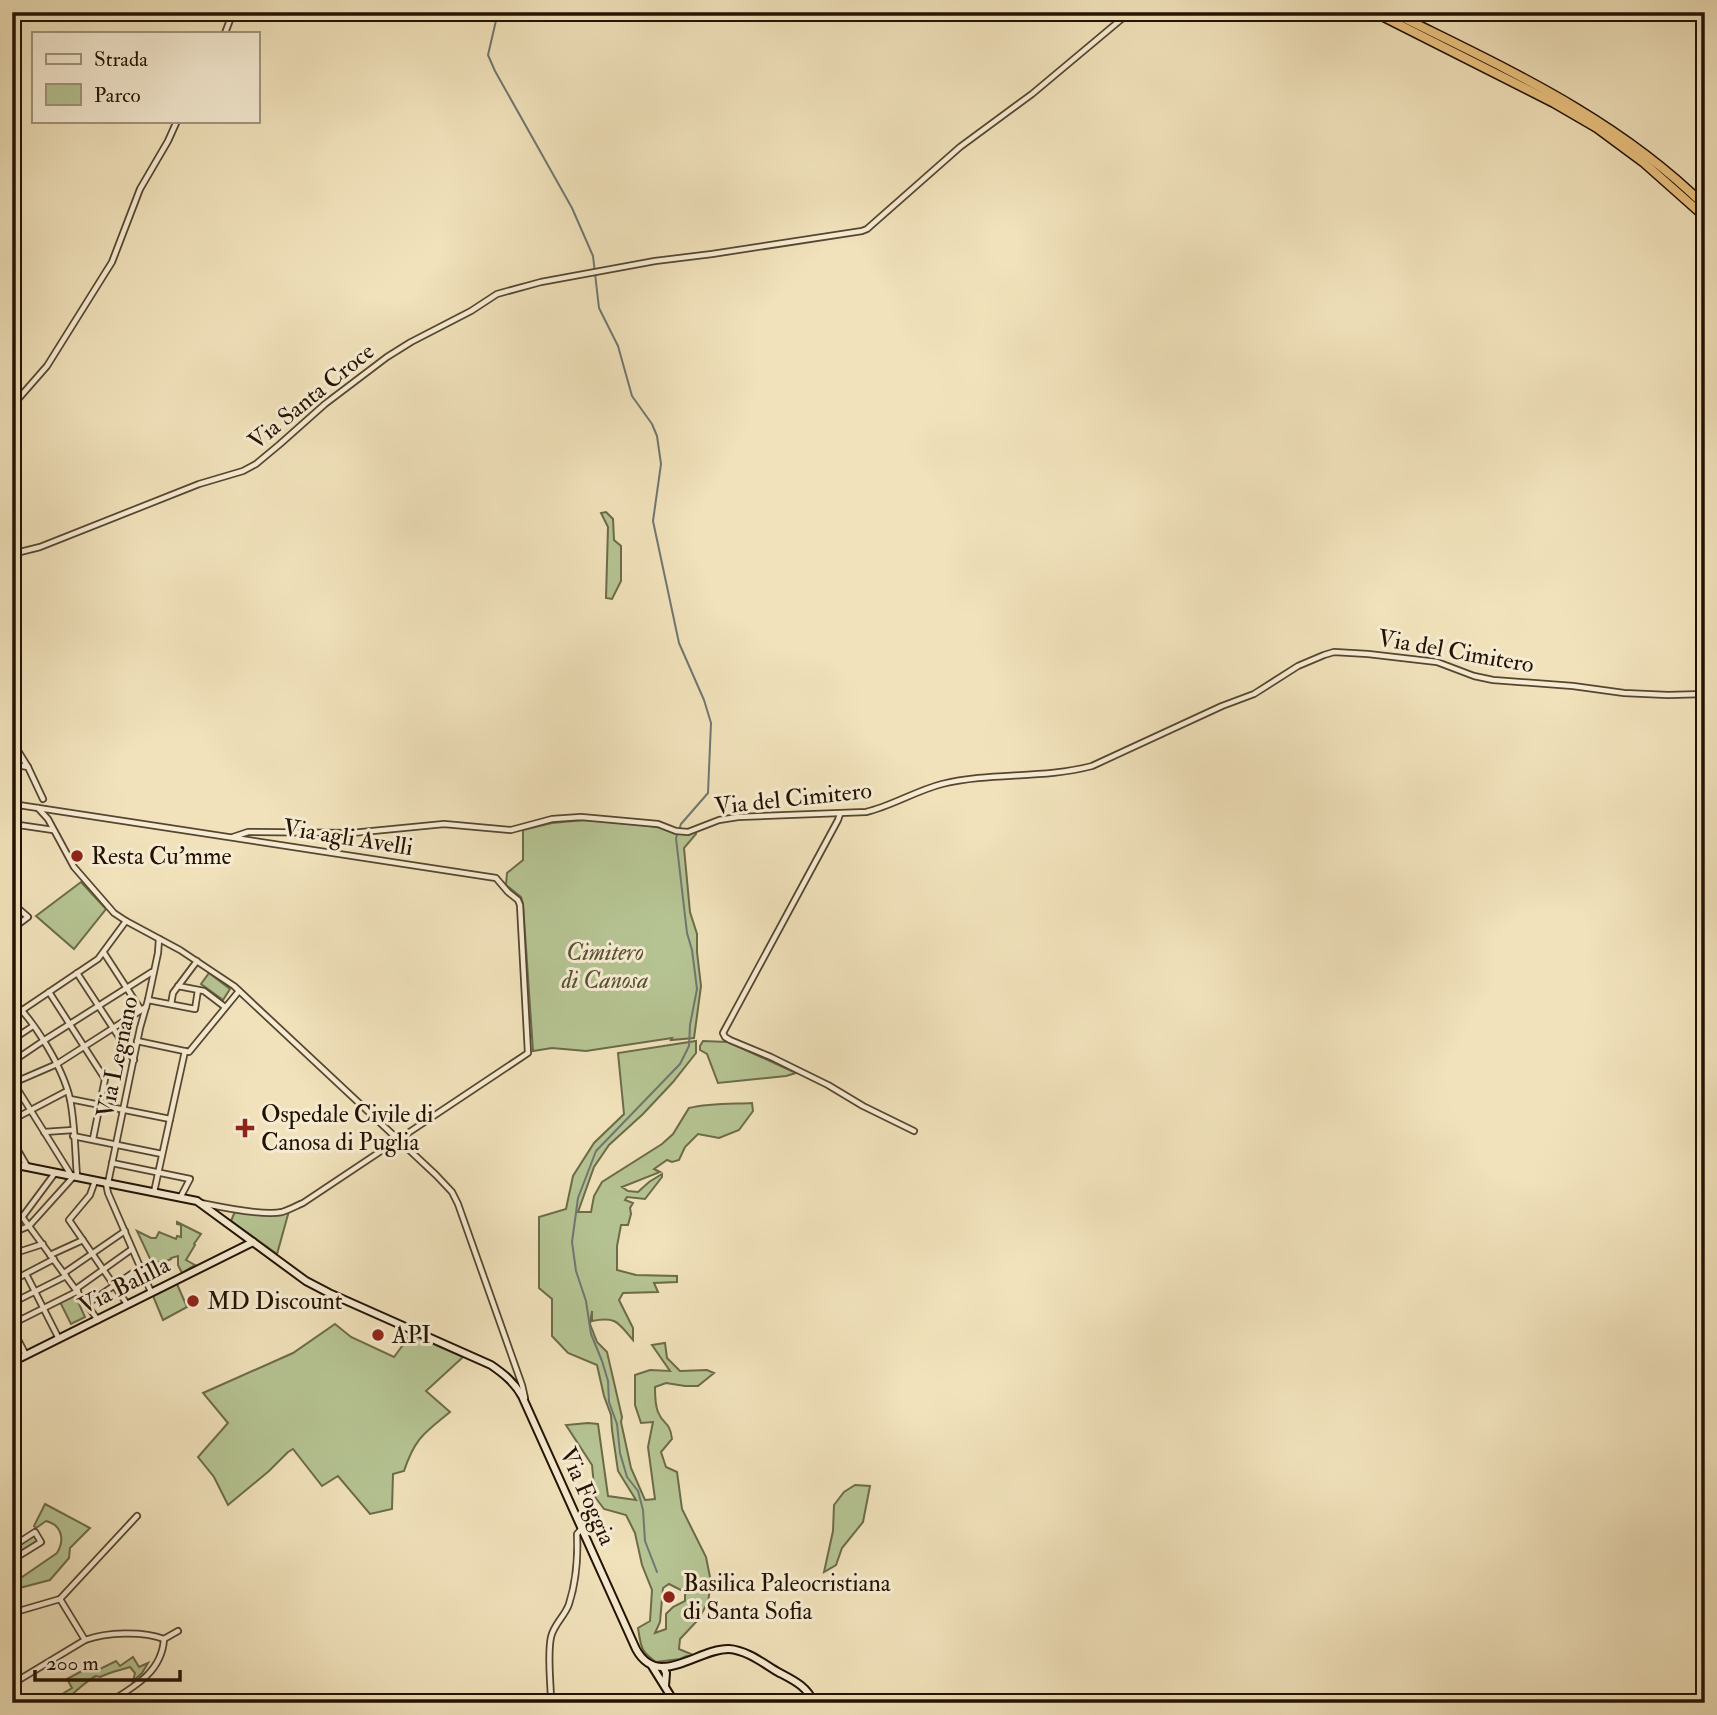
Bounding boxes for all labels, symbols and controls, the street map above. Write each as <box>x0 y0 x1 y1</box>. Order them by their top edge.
legend <box>32 32 259 122</box>
text: Strada <box>94 46 148 73</box>
text: Parco <box>94 82 141 109</box>
street label: Via Santa Croce <box>242 336 381 457</box>
street label: Via del Cimitero <box>1375 623 1536 680</box>
street label: Via del Cimitero <box>713 775 873 822</box>
street label: Via agli Avelli <box>281 812 415 863</box>
place label: Resta Cu'mme <box>91 841 232 872</box>
marker: Resta Cu'mme <box>69 848 85 864</box>
park label: Cimitero di Canosa <box>561 937 648 996</box>
street label: Via Legnano <box>89 993 145 1121</box>
place label: Ospedale Civile di Canosa di Puglia <box>261 1099 434 1158</box>
marker: Ospedale Civile di Canosa di Puglia <box>235 1118 255 1138</box>
street label: Via Balilla <box>73 1249 176 1322</box>
place label: MD Discount <box>207 1286 343 1317</box>
marker: MD Discount <box>185 1293 201 1309</box>
place label: API <box>391 1320 431 1351</box>
marker: API <box>370 1327 386 1343</box>
street label: Via Foggia <box>552 1442 623 1551</box>
place label: Basilica Paleocristiana di Santa Sofia <box>683 1568 892 1627</box>
marker: Basilica Paleocristiana di Santa Sofia <box>661 1589 677 1605</box>
scale bar <box>35 1638 180 1682</box>
text: 200 m <box>46 1650 99 1677</box>

